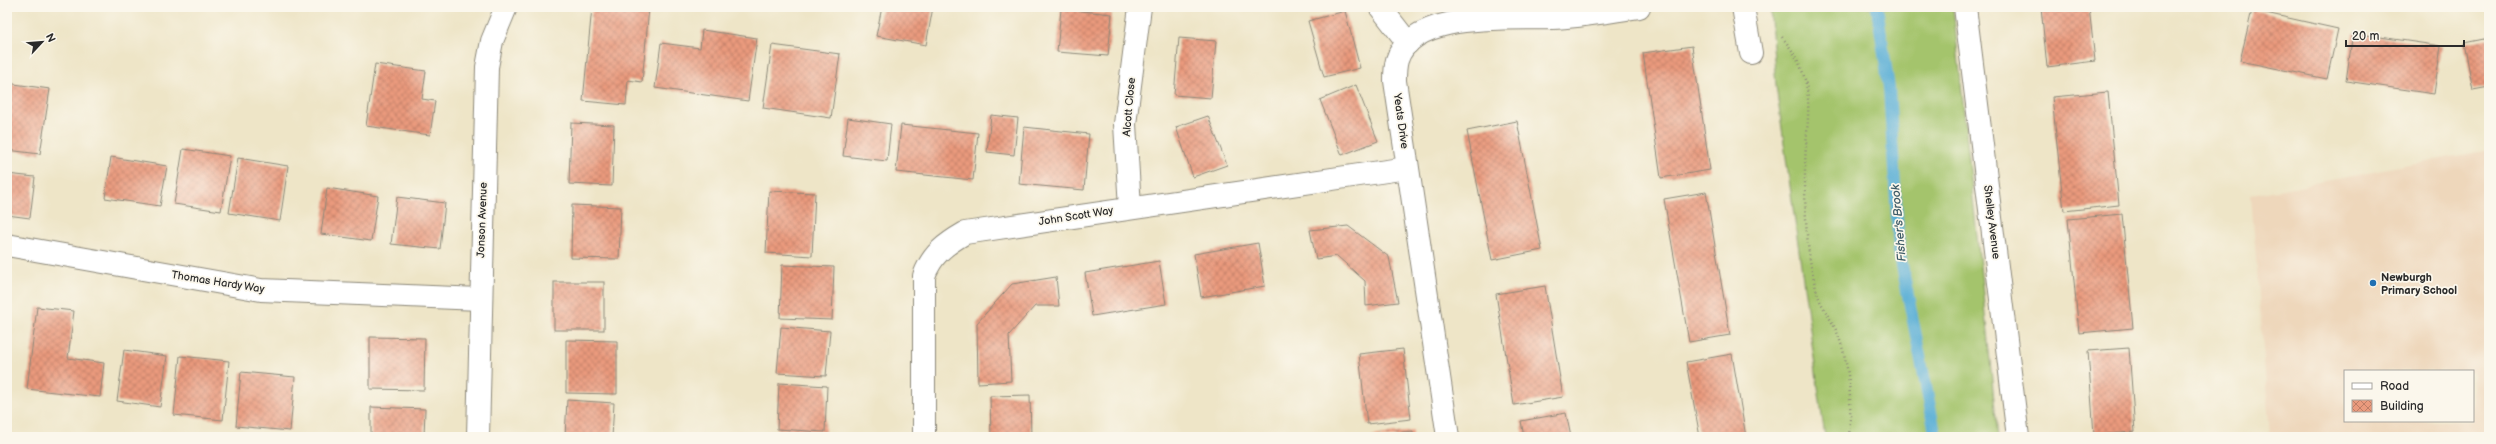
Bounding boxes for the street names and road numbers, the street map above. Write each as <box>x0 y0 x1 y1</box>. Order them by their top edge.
street label: Alcott Close <box>1120 76 1138 137</box>
street label: Yeats Drive <box>1391 91 1411 150</box>
street label: Jonson Avenue <box>474 181 490 258</box>
street label: Shelley Avenue <box>1981 184 2003 260</box>
street label: John Scott Way <box>1038 204 1114 228</box>
street label: Thomas Hardy Way <box>171 268 266 296</box>

